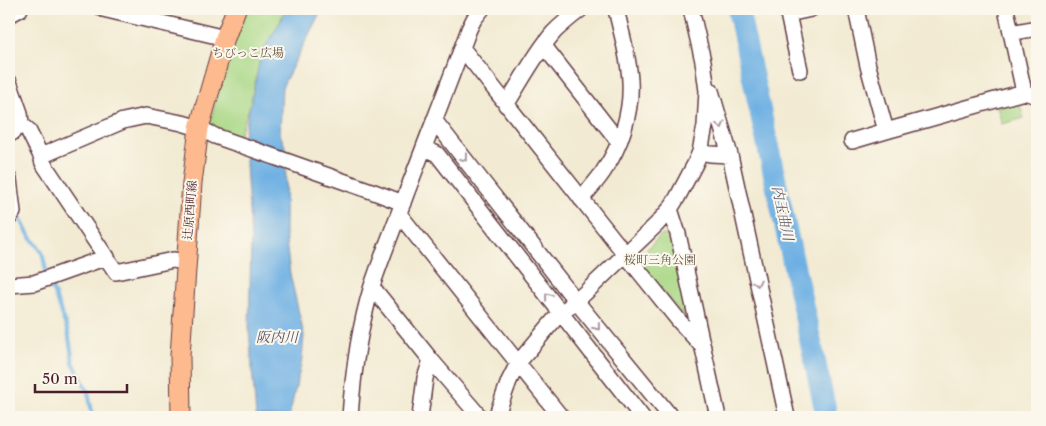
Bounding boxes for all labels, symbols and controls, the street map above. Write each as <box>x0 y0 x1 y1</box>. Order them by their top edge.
park label: ちびっこ広場 <box>212 45 284 60</box>
one-way arrow <box>715 120 726 129</box>
one-way arrow <box>459 152 467 161</box>
street label: 辻原西町線 <box>179 179 200 241</box>
water label: 内玉曲川 <box>768 184 798 244</box>
park label: 桜町三角公園 <box>624 252 696 267</box>
one-way arrow <box>752 279 762 288</box>
one-way arrow <box>545 293 553 302</box>
one-way arrow <box>592 321 600 330</box>
water label: 阪内川 <box>256 328 300 346</box>
scale bar <box>35 361 128 393</box>
text: 50 m <box>42 369 78 388</box>

